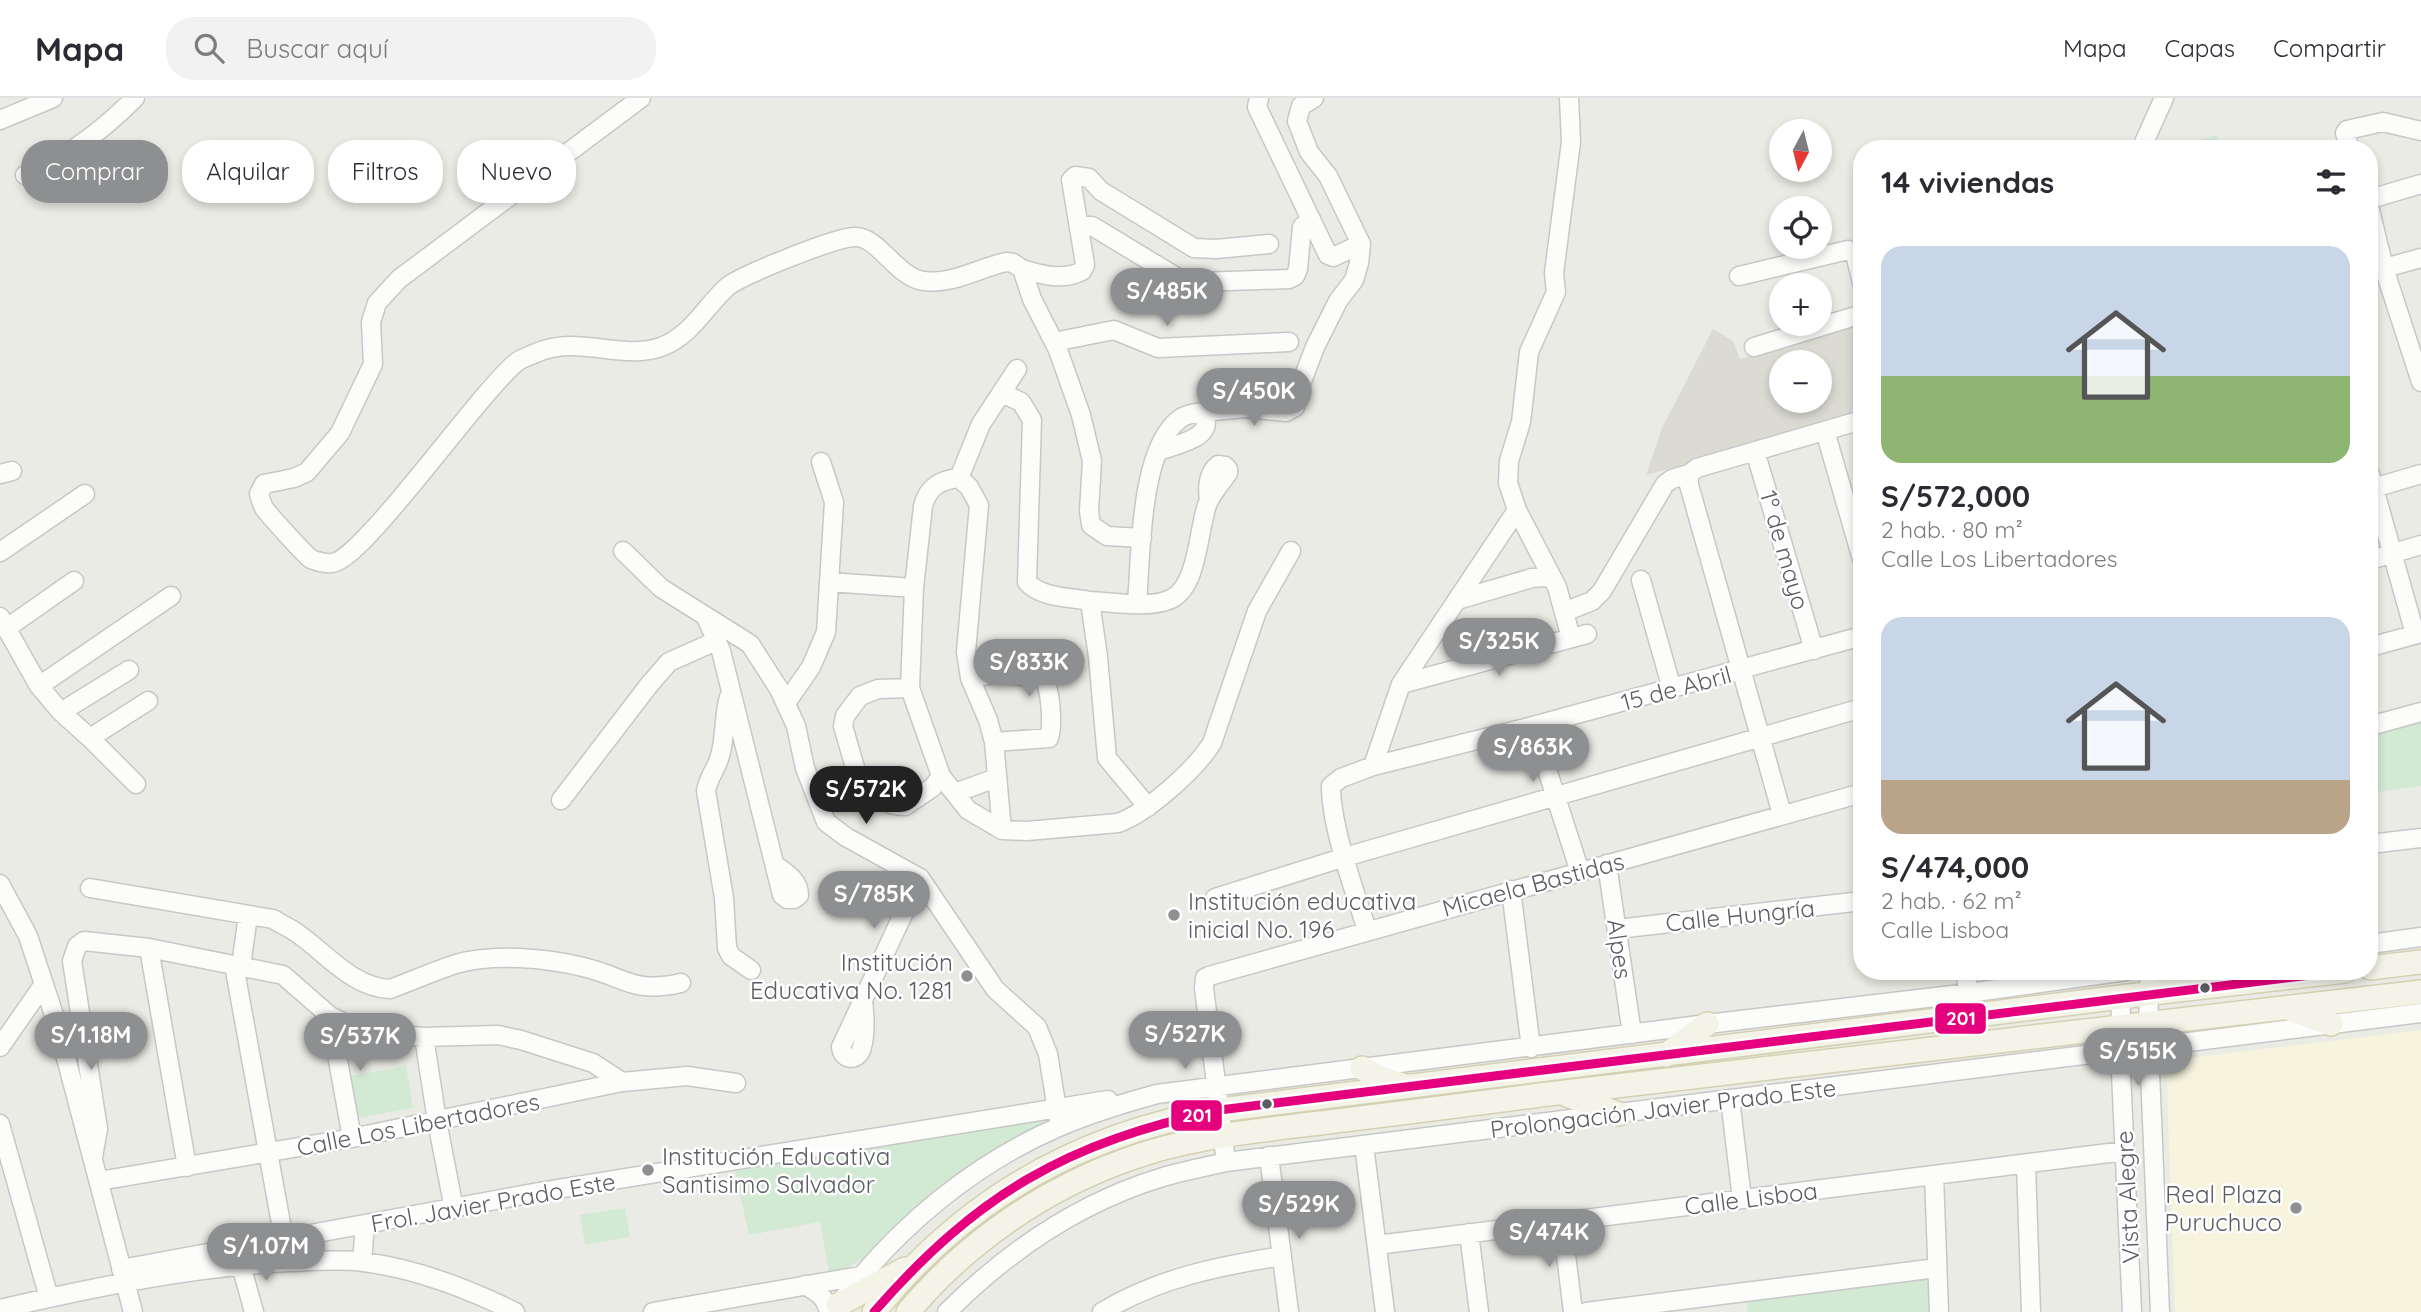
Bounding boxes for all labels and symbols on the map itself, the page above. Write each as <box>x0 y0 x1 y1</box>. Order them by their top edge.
north arrow <box>1769 119 1832 182</box>
pin: S/485K <box>1110 268 1224 328</box>
pin: S/450K <box>1197 368 1311 428</box>
street label: 1º de mayo <box>1754 487 1816 613</box>
pin: S/325K <box>1442 618 1556 678</box>
pin: S/833K <box>972 640 1086 699</box>
street label: 15 de Abril <box>1617 659 1735 717</box>
pin: S/863K <box>1476 724 1590 784</box>
pin: S/572K <box>809 766 923 826</box>
street label: Micaela Bastidas <box>1439 845 1627 923</box>
pin: S/785K <box>817 872 931 931</box>
place label: Institución educativa inicial No. 196 <box>1188 886 1416 944</box>
street label: Calle Hungría <box>1664 892 1816 938</box>
marker: Institución educativa inicial No. 196 <box>1166 907 1182 923</box>
street label: Alpes <box>1601 917 1639 981</box>
place label: Institución Educativa No. 1281 <box>750 947 953 1005</box>
marker: Institución Educativa No. 1281 <box>959 968 975 984</box>
unlabelled marker <box>2198 981 2212 995</box>
line badge: 201 <box>1934 1002 1987 1035</box>
text: 201 <box>1946 1006 1976 1030</box>
pin: S/1.18M <box>26 1012 156 1072</box>
pin: S/527K <box>1128 1012 1242 1071</box>
pin: S/537K <box>303 1014 417 1073</box>
pin: S/515K <box>2081 1028 2195 1088</box>
street label: Prolongación Javier Prado Este <box>1488 1072 1838 1144</box>
street label: Calle Los Libertadores <box>294 1086 542 1162</box>
unlabelled marker <box>1260 1097 1274 1111</box>
line badge: 201 <box>1170 1099 1223 1132</box>
text: 201 <box>1182 1103 1212 1127</box>
street label: Vista Alegre <box>2109 1130 2145 1264</box>
place label: Institución Educativa Santisimo Salvador <box>662 1141 890 1199</box>
marker: Institución Educativa Santisimo Salvador <box>640 1162 656 1178</box>
street label: Frol. Javier Prado Este <box>368 1166 618 1238</box>
street label: Calle Lisboa <box>1683 1175 1819 1221</box>
place label: Real Plaza Puruchuco <box>2165 1179 2282 1237</box>
pin: S/529K <box>1242 1182 1356 1241</box>
marker: Real Plaza Puruchuco <box>2288 1200 2304 1216</box>
pin: S/474K <box>1492 1210 1606 1269</box>
pin: S/1.07M <box>201 1224 331 1283</box>

